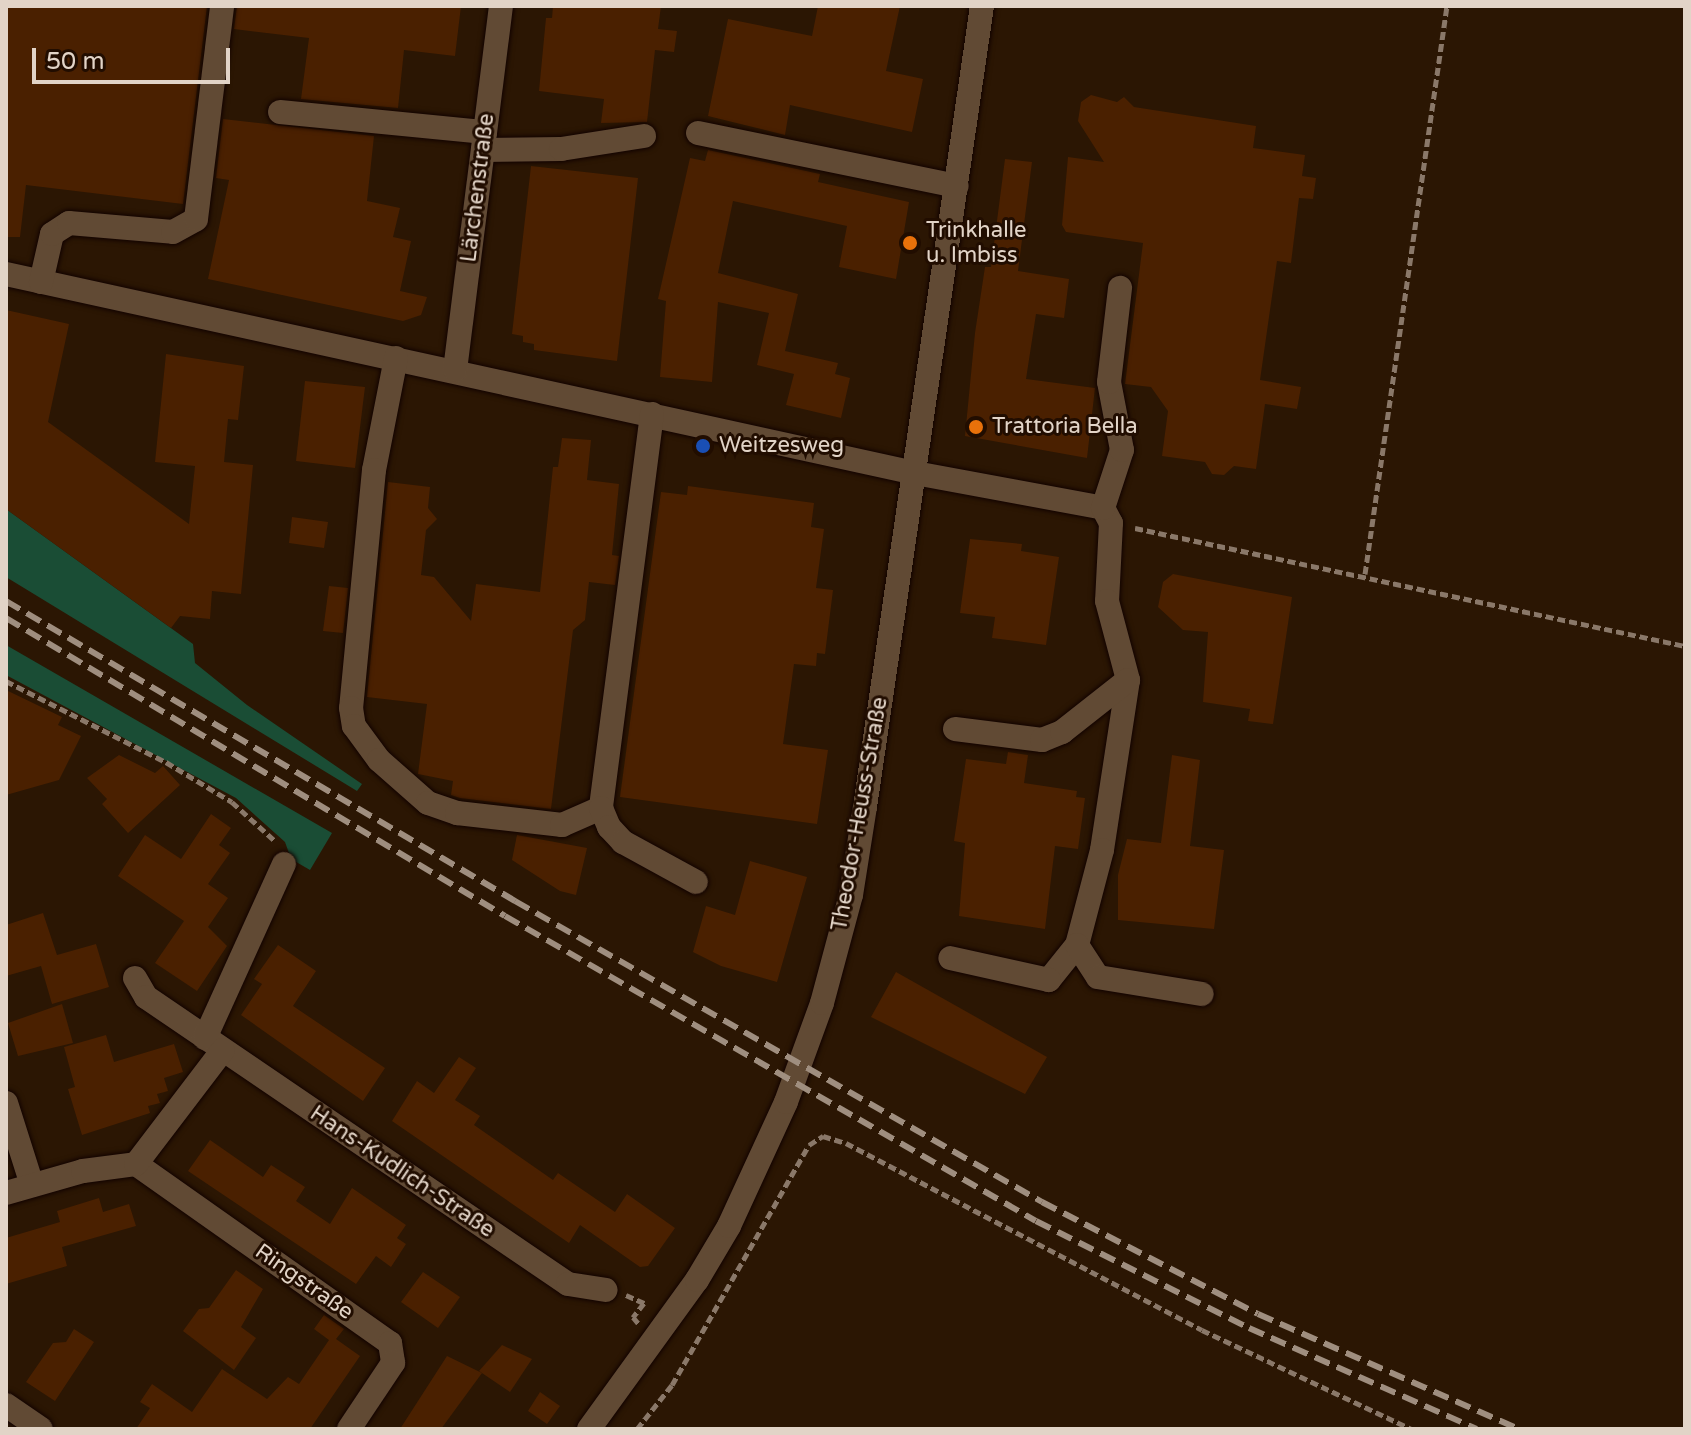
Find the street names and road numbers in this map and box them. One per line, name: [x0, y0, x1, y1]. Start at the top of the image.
street label: Lärchenstraße: [456, 112, 500, 264]
street label: Theodor-Heuss-Straße: [826, 695, 894, 933]
street label: Hans-Kudlich-Straße: [305, 1100, 499, 1244]
street label: Ringstraße: [250, 1239, 358, 1325]

